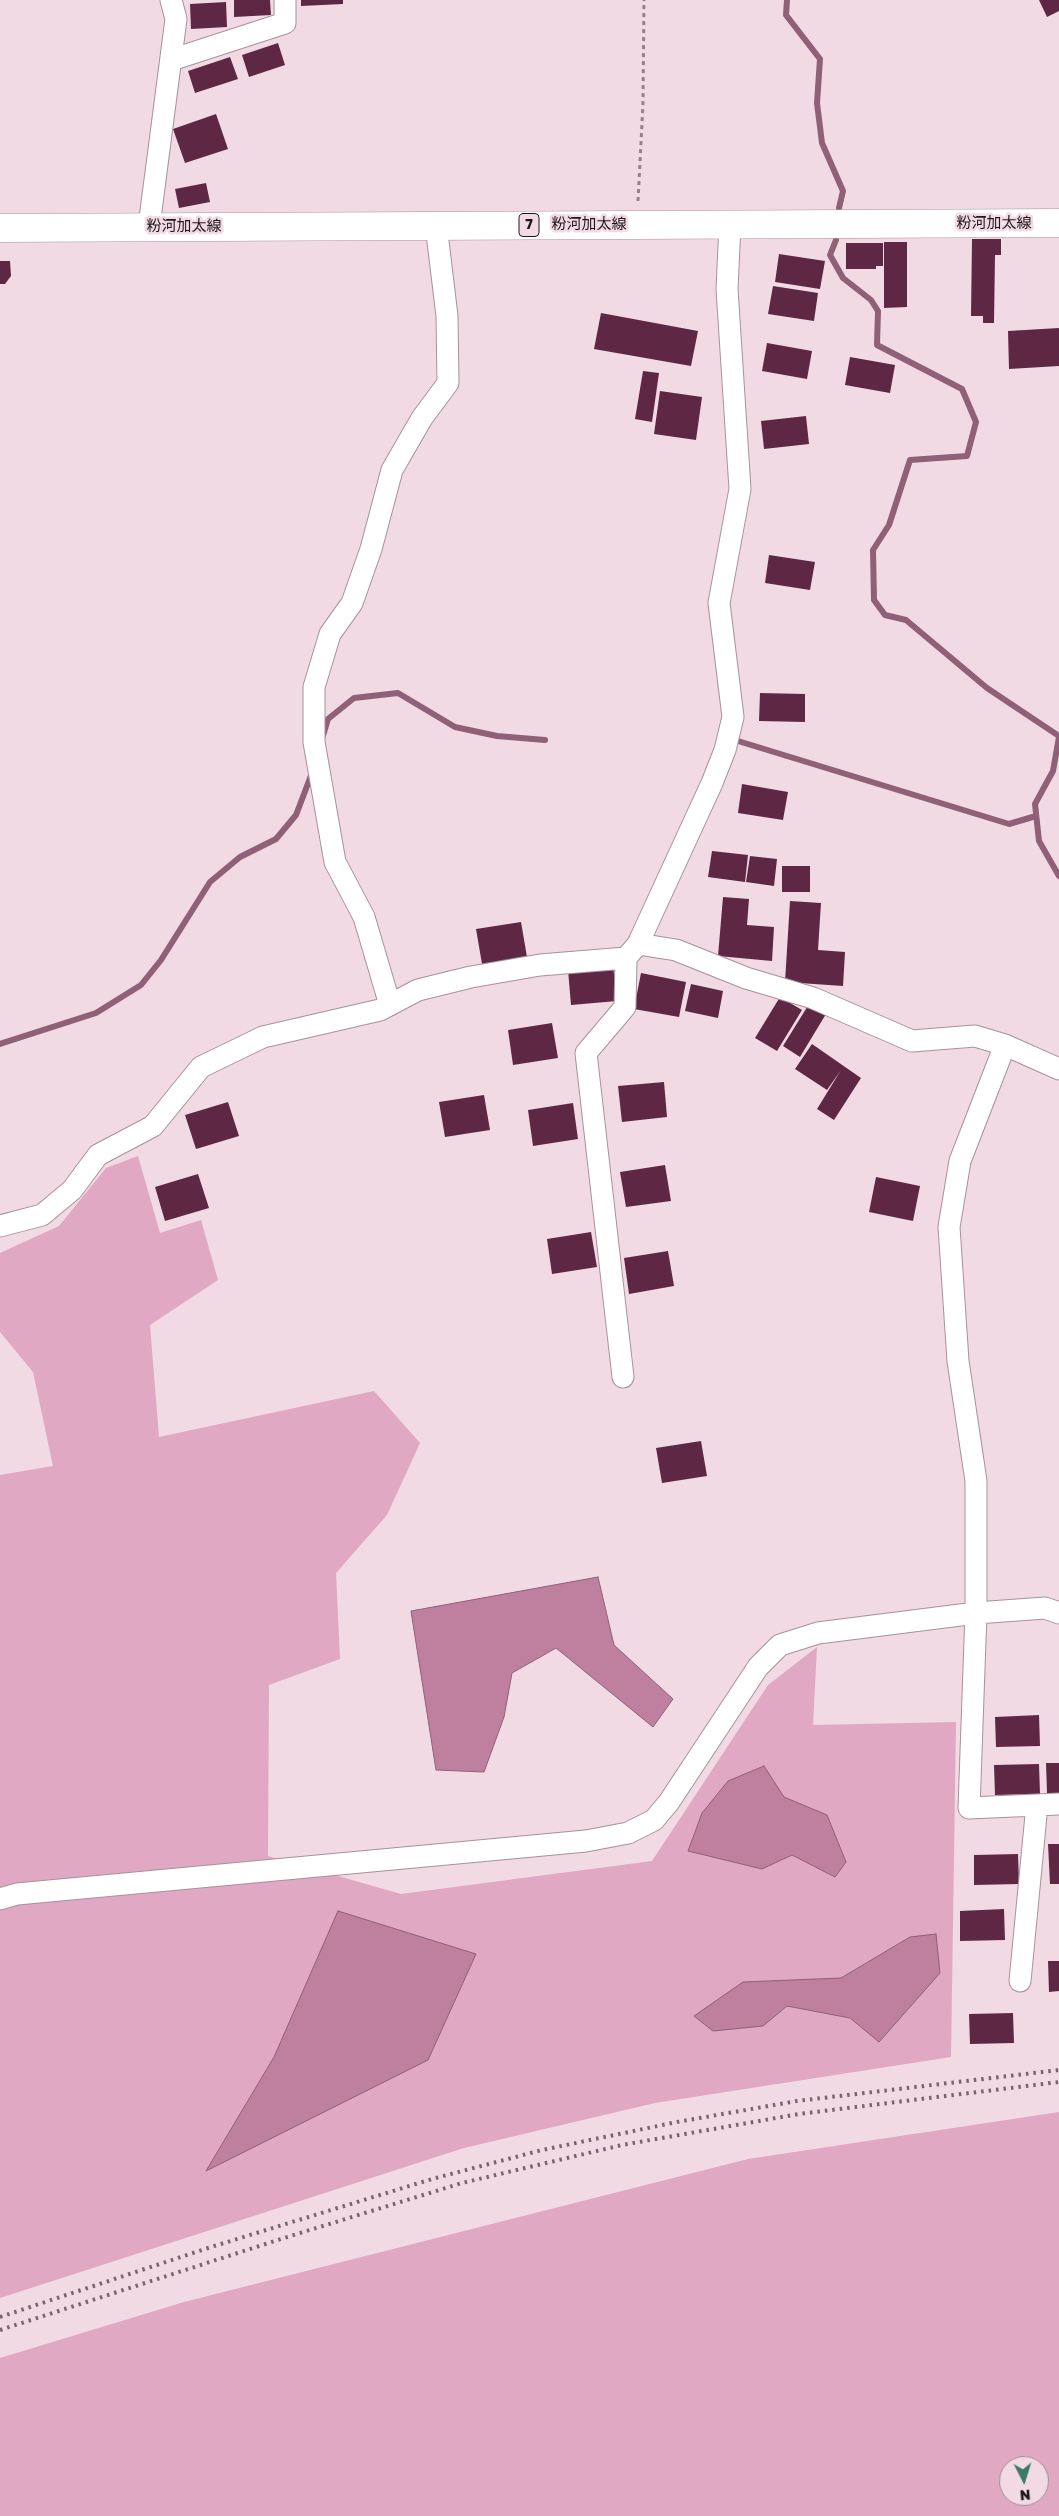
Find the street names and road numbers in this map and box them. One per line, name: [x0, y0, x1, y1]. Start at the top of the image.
road number: 7: [519, 214, 539, 236]
street label: 粉河加太線: [957, 214, 1031, 232]
street label: 粉河加太線: [552, 215, 626, 233]
street label: 粉河加太線: [147, 217, 221, 235]

